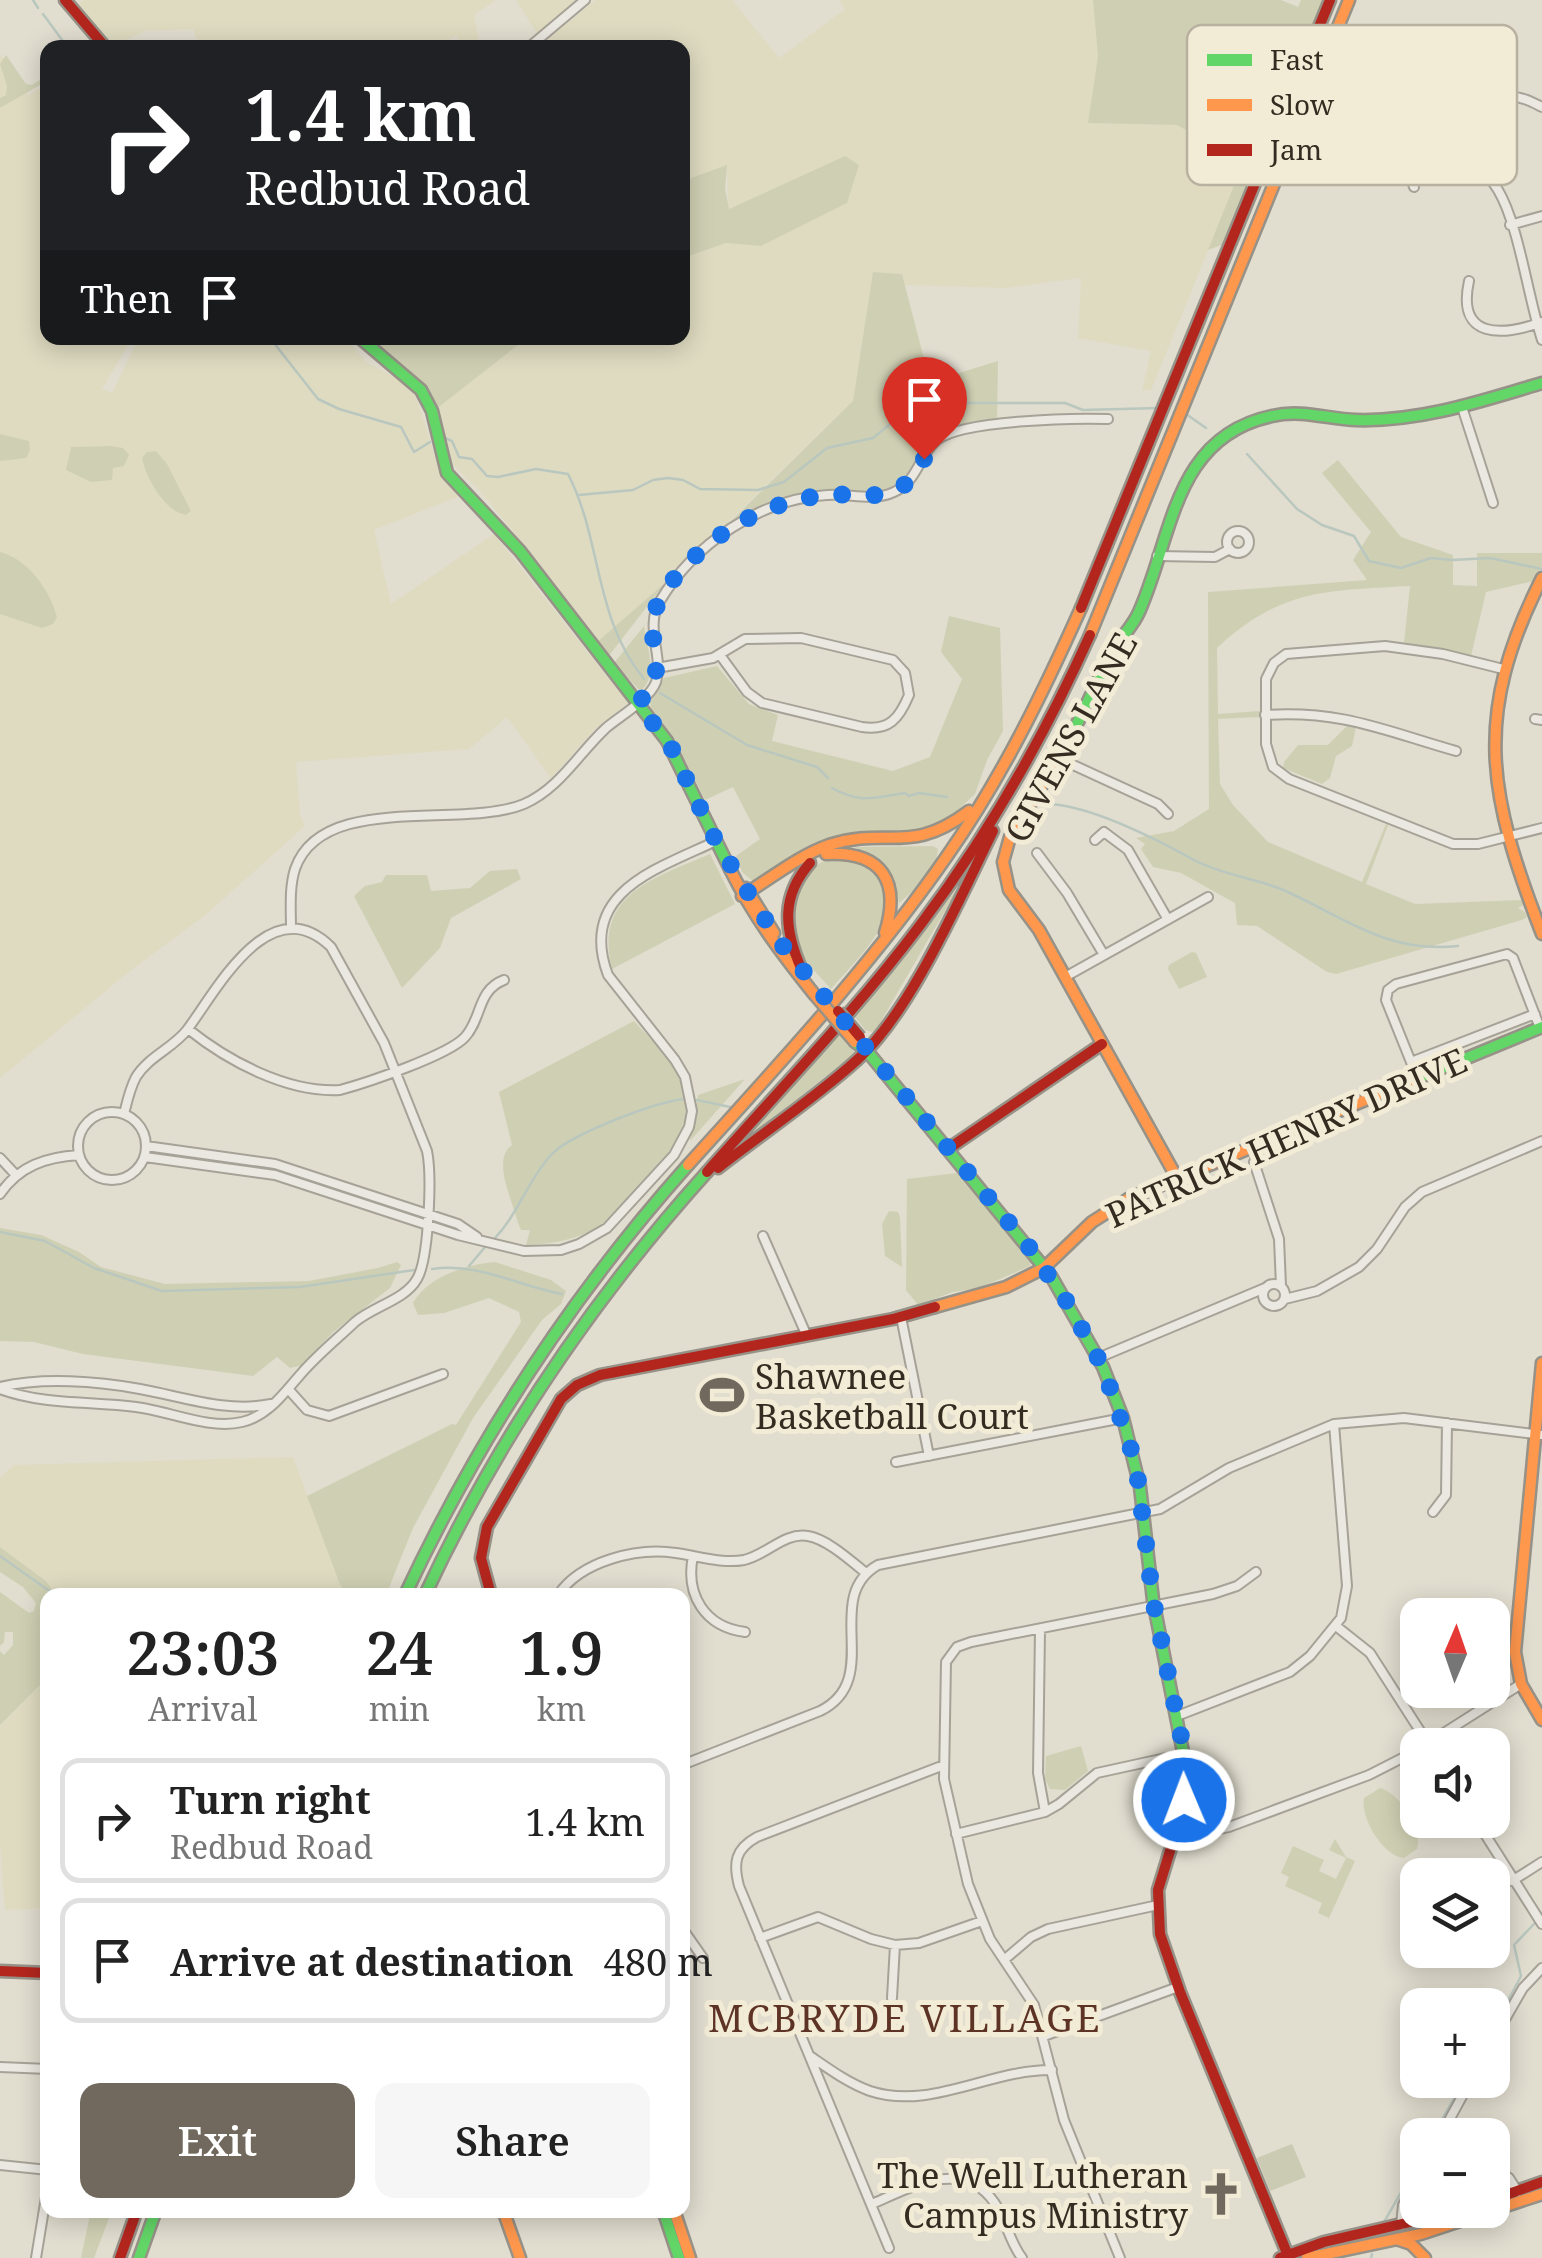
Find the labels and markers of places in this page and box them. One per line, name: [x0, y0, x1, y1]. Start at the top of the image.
pin: [882, 357, 967, 460]
place label: Shawnee Basketball Court: [755, 1352, 1029, 1439]
sports icon: Shawnee Basketball Court: [698, 1371, 746, 1419]
place label: The Well Lutheran Campus Ministry: [877, 2151, 1188, 2238]
church icon: The Well Lutheran Campus Ministry: [1197, 2170, 1245, 2218]

